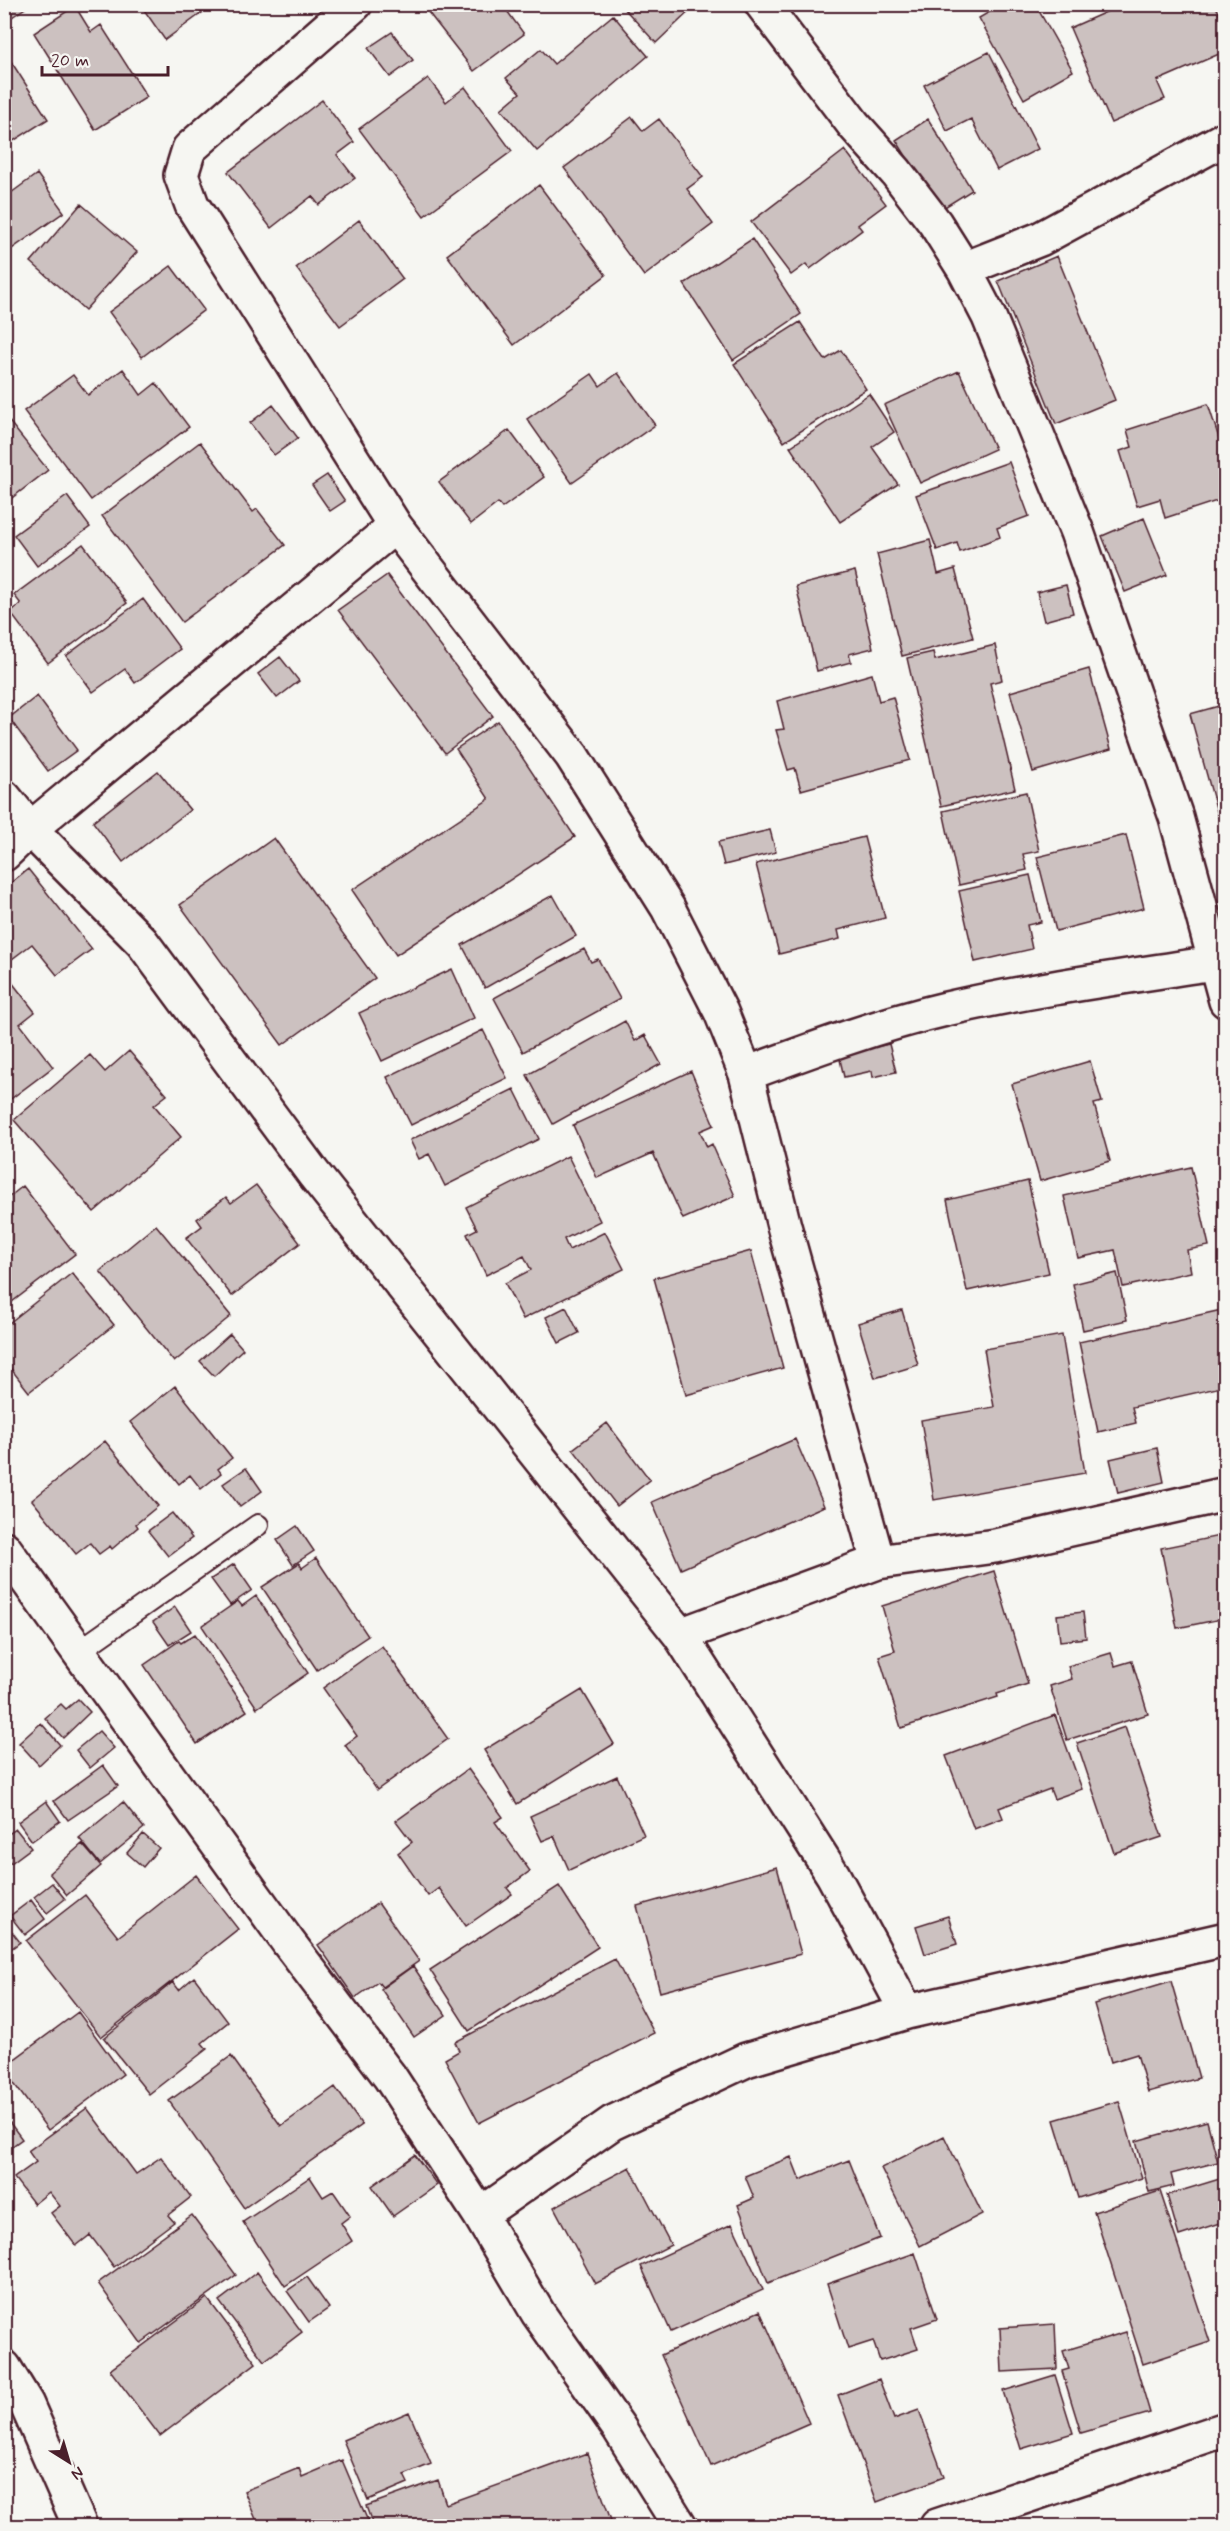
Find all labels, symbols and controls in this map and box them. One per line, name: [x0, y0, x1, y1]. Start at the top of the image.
scale bar: [42, 39, 168, 77]
text: 20 m: [51, 49, 89, 73]
north arrow: [39, 2432, 99, 2492]
text: N: [67, 2461, 88, 2484]

